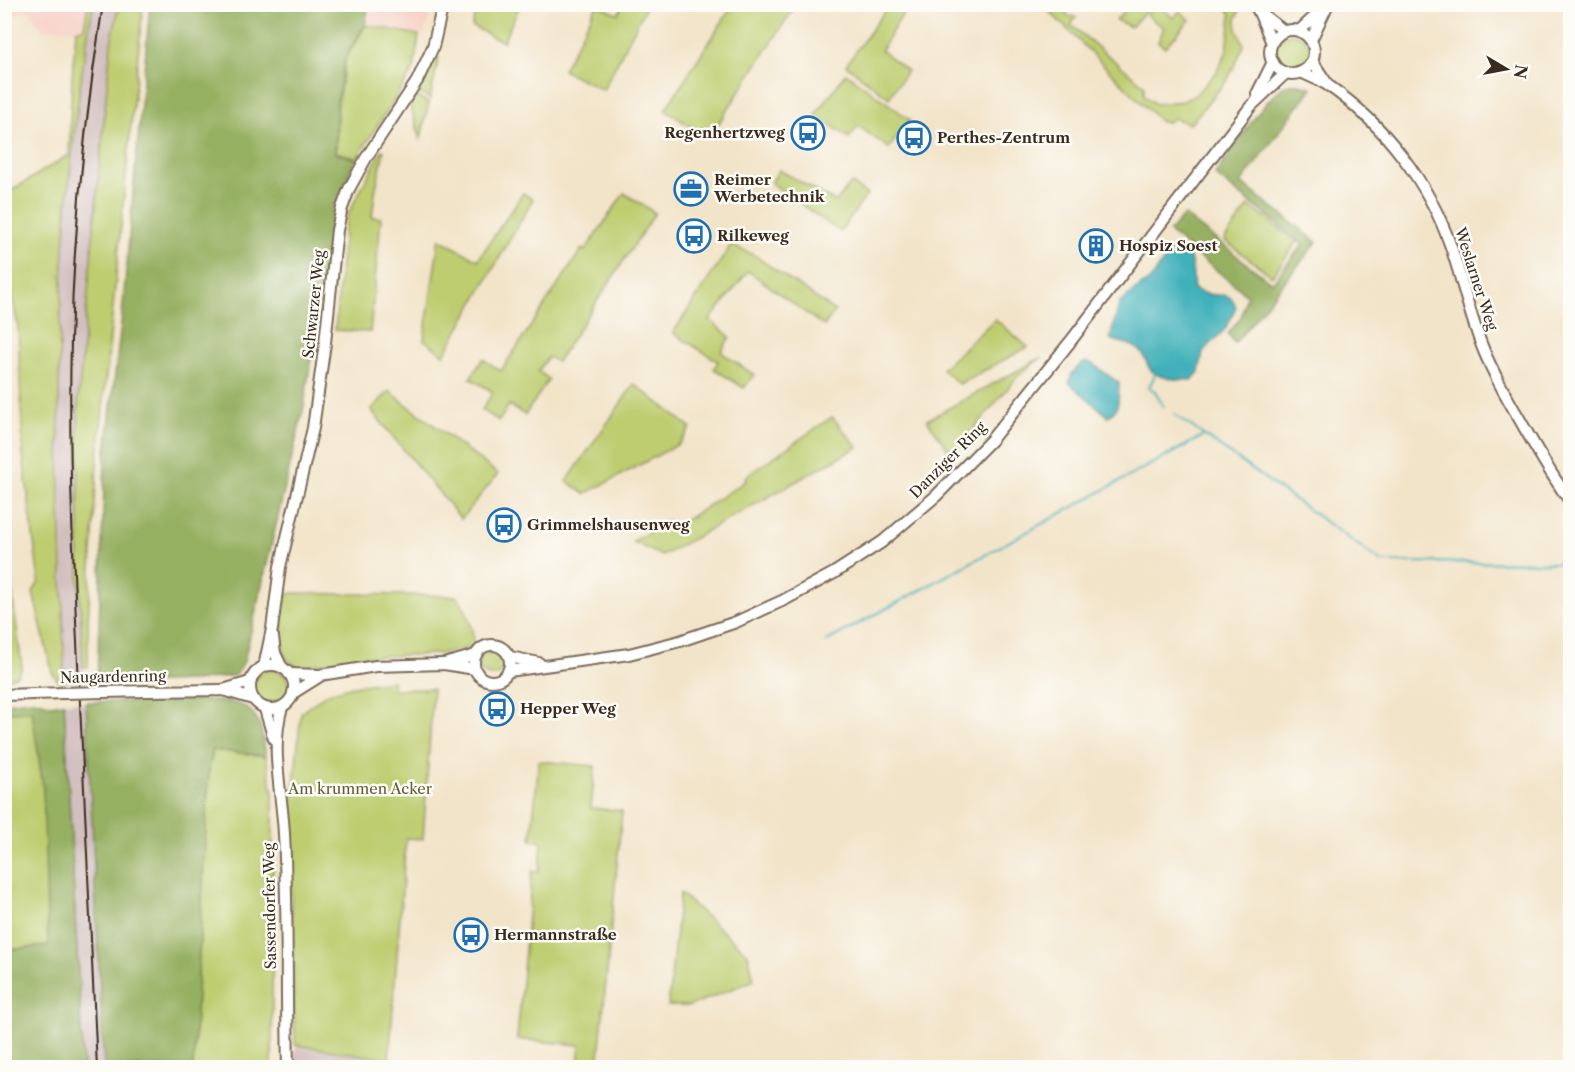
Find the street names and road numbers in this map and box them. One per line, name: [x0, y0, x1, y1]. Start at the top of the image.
street label: Weslarner Weg: [1451, 224, 1502, 333]
street label: Schwarzer Weg: [298, 249, 329, 359]
street label: Danziger Ring: [905, 417, 990, 502]
street label: Naugardenring: [60, 666, 166, 687]
street label: Sassendorfer Weg: [259, 842, 280, 970]

